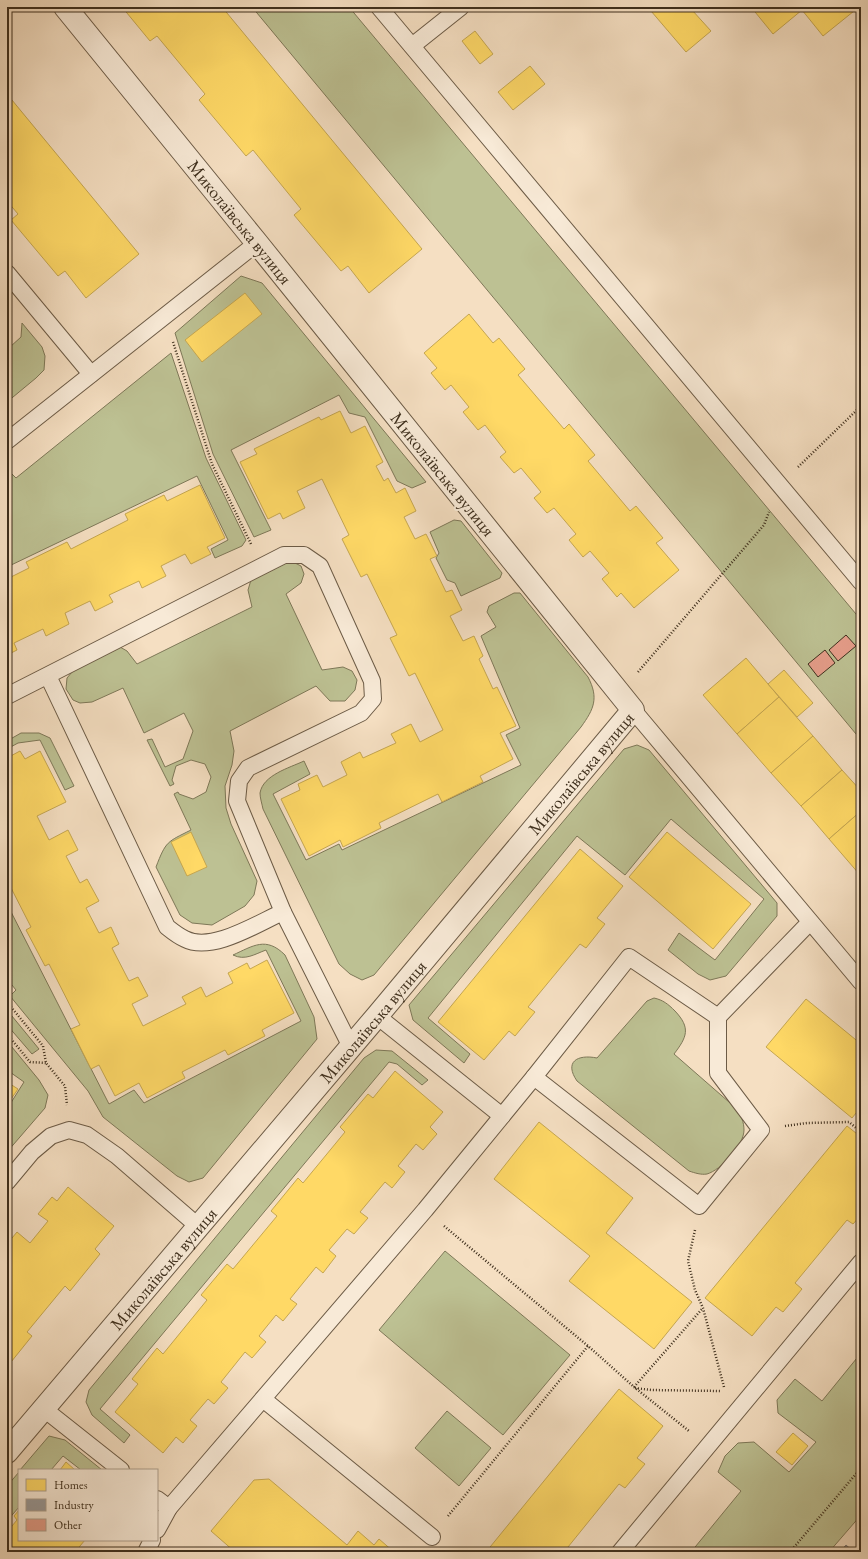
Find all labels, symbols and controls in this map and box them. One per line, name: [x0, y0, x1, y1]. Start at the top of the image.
street label: Миколаївська вулиця: [183, 155, 297, 289]
street label: Миколаївська вулиця: [386, 407, 500, 541]
street label: Миколаївська вулиця: [522, 706, 639, 839]
street label: Миколаївська вулиця: [314, 955, 431, 1087]
street label: Миколаївська вулиця: [104, 1202, 221, 1334]
legend: [18, 1469, 158, 1541]
text: Homes: [54, 1477, 88, 1493]
text: Industry: [54, 1497, 94, 1513]
text: Other: [54, 1517, 82, 1533]

